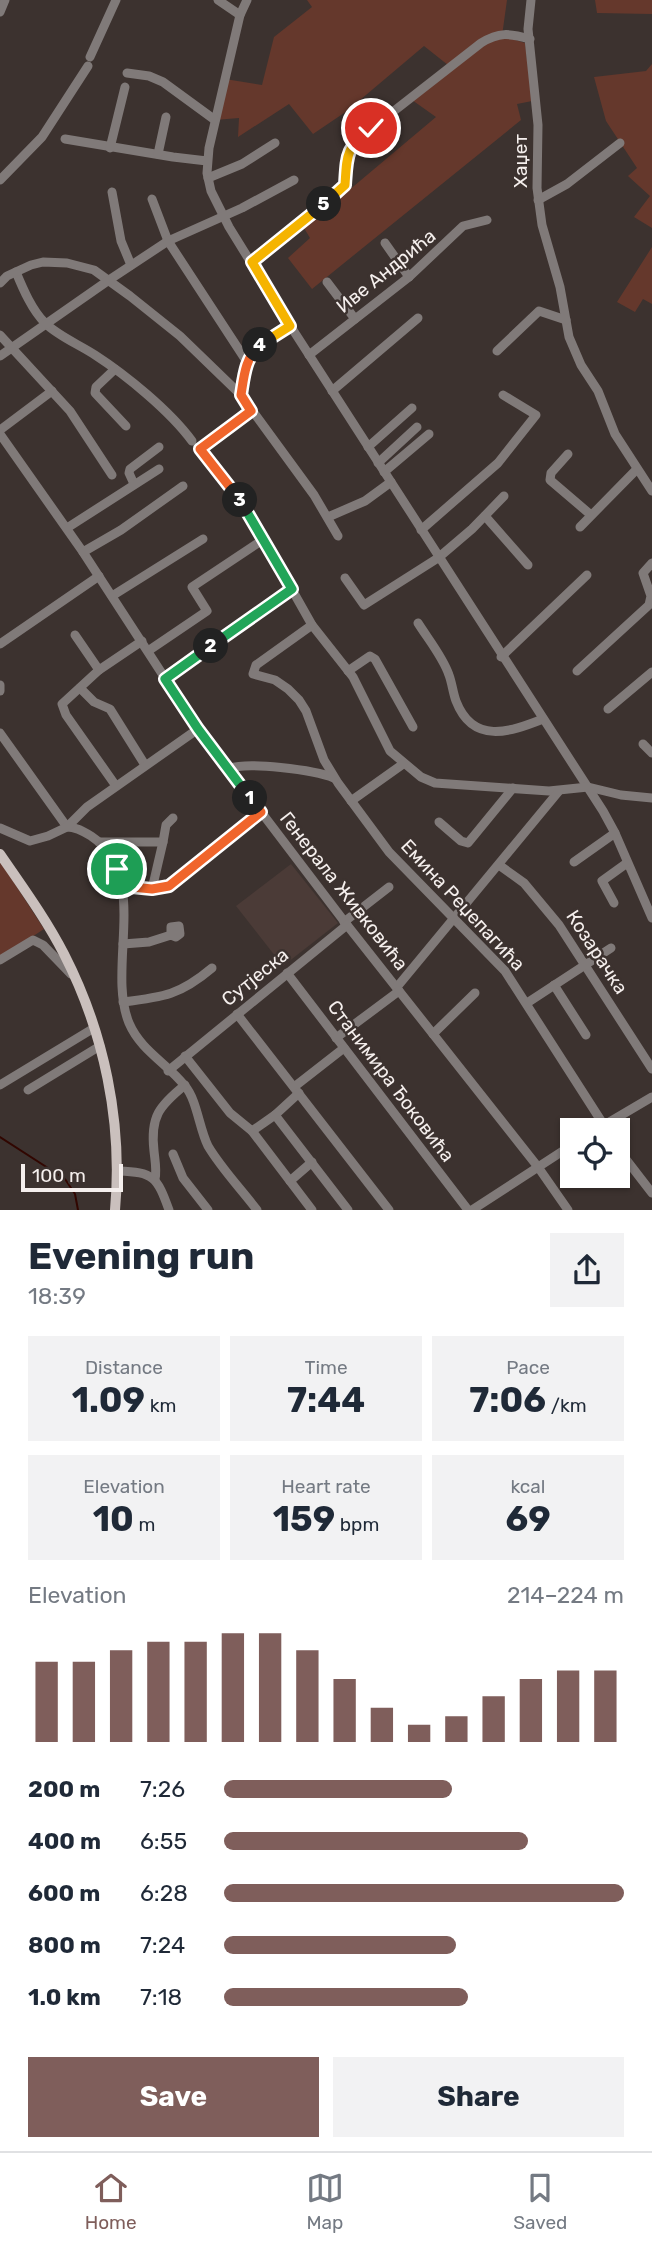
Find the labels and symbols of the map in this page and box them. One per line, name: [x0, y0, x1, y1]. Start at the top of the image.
pin: [341, 98, 401, 158]
street label: Хаџет: [509, 134, 532, 188]
pin: 5: [306, 186, 342, 222]
street label: Иве Андрића: [332, 224, 440, 318]
pin: 4: [243, 328, 278, 362]
pin: 3: [222, 482, 258, 518]
pin: 2: [194, 628, 228, 664]
pin: 1: [232, 780, 268, 816]
street label: Генерала Живковића: [275, 807, 413, 975]
street label: Емина Реџепагића: [396, 835, 530, 975]
pin: [87, 839, 147, 899]
street label: Козарачка: [561, 906, 633, 998]
street label: Сутјеска: [217, 943, 293, 1011]
street label: Станимира Ђоковића: [323, 996, 459, 1166]
scale bar: [21, 1160, 122, 1192]

